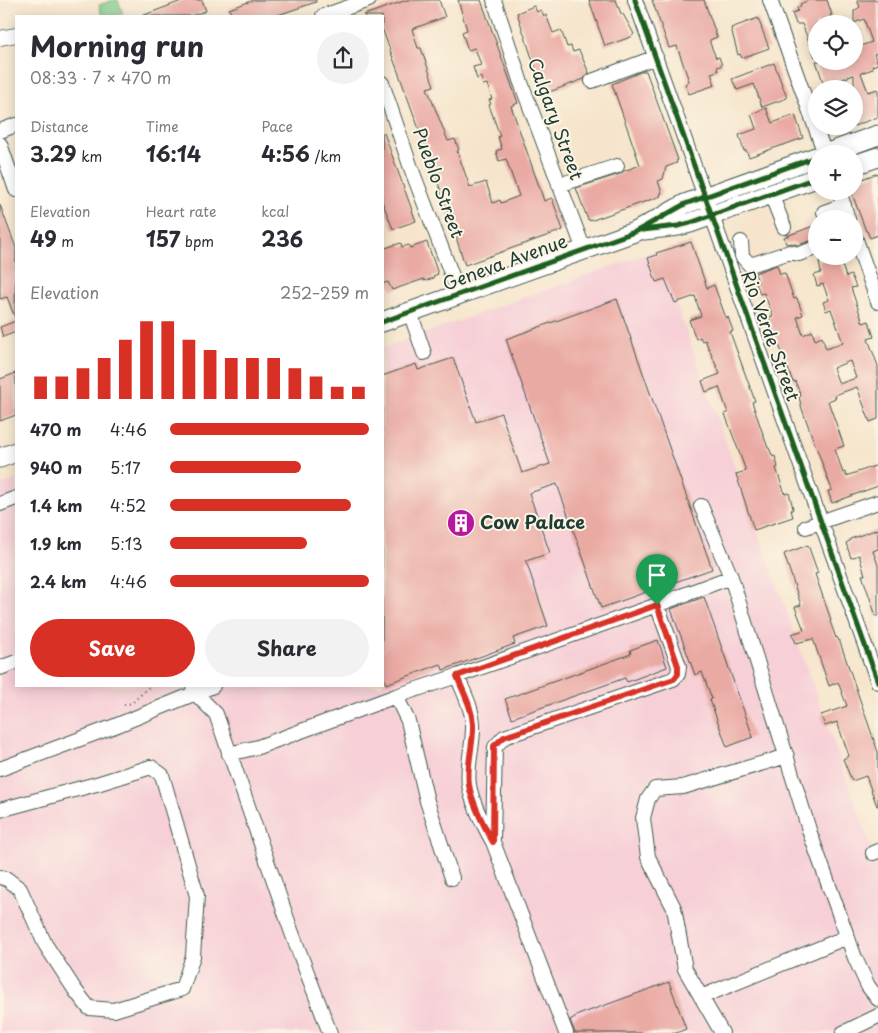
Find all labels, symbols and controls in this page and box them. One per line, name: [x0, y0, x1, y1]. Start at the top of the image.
map controls: [808, 15, 863, 265]
button: locate: [808, 15, 863, 70]
text: Morning run: [30, 24, 204, 67]
button: share: [317, 32, 369, 84]
street label: Calgary Street: [522, 53, 591, 184]
text: 08:33 · 7 × 470 m: [30, 65, 171, 89]
button: layers: [808, 80, 863, 135]
text: Distance: [30, 116, 89, 137]
text: Time: [146, 116, 179, 137]
text: Pace: [261, 116, 293, 137]
street label: Pueblo Street: [407, 123, 472, 241]
text: 3.29: [30, 137, 77, 169]
text: 16:14: [146, 137, 201, 169]
text: 4:56: [261, 137, 310, 169]
button: +: [808, 145, 863, 200]
text: km: [77, 146, 102, 167]
text: /km: [310, 146, 341, 167]
text: Elevation: [30, 201, 90, 222]
text: Heart rate: [146, 201, 216, 222]
text: kcal: [261, 201, 289, 222]
button: −: [808, 210, 863, 265]
text: 49: [30, 222, 57, 254]
text: 157: [146, 222, 181, 254]
text: 236: [261, 222, 303, 254]
street label: Geneva Avenue: [438, 226, 571, 297]
text: m: [57, 231, 74, 252]
text: bpm: [181, 231, 214, 252]
street label: Rio Verde Street: [735, 266, 808, 405]
text: Elevation: [30, 280, 99, 304]
text: 252–259 m: [280, 280, 369, 304]
text: 470 m: [30, 417, 81, 441]
text: 4:46: [110, 417, 147, 441]
text: 940 m: [30, 455, 82, 479]
text: 5:17: [110, 455, 141, 479]
text: 1.4 km: [30, 493, 82, 517]
text: 4:52: [110, 493, 146, 517]
building icon: Cow Palace: [446, 508, 476, 538]
place label: Cow Palace: [480, 508, 585, 535]
text: 1.9 km: [30, 531, 82, 555]
text: 5:13: [110, 531, 143, 555]
pin: [636, 554, 678, 605]
icon: arrive: [643, 561, 671, 589]
text: 2.4 km: [30, 569, 86, 593]
text: 4:46: [110, 569, 147, 593]
button: Save: [30, 619, 195, 677]
button: Share: [205, 619, 369, 677]

